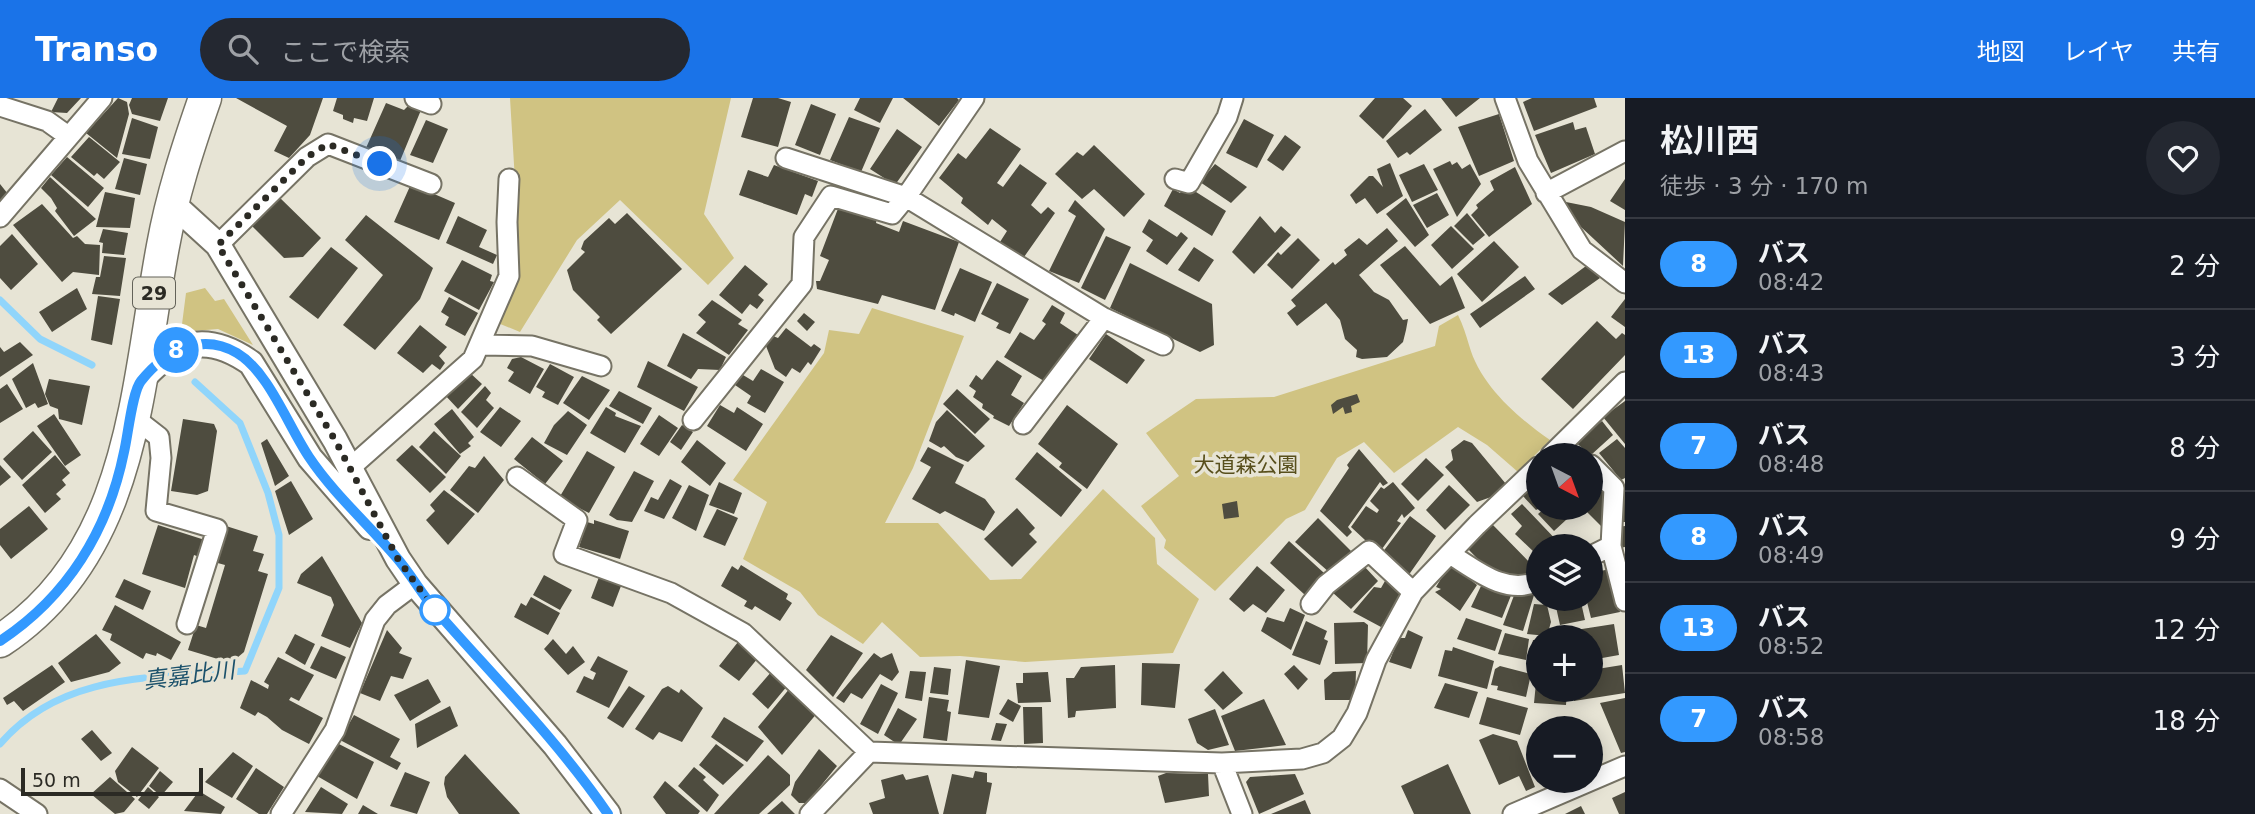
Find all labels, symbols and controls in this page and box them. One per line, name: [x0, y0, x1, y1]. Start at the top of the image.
search box: [200, 18, 690, 81]
text: Transo: [35, 30, 158, 69]
icon: search: [224, 30, 262, 68]
text: ここで検索: [280, 37, 410, 67]
text: 地図: [1977, 38, 2025, 66]
text: レイヤ: [2063, 38, 2134, 66]
text: 共有: [2172, 38, 2220, 66]
text: 松川西: [1660, 121, 1759, 160]
button: heart: [2146, 121, 2220, 195]
your location: [362, 146, 397, 181]
text: 徒歩 · 3 分 · 170 m: [1660, 173, 1868, 199]
text: バス: [1758, 238, 1810, 268]
text: 8: [1690, 250, 1707, 278]
text: 2 分: [2169, 251, 2220, 281]
text: 08:42: [1758, 269, 1824, 295]
road number: 29: [133, 278, 175, 308]
line badge: 8: [153, 327, 199, 373]
text: バス: [1758, 329, 1810, 359]
text: 8: [168, 336, 184, 364]
text: 13: [1682, 341, 1715, 369]
text: 3 分: [2169, 342, 2220, 372]
text: 08:43: [1758, 360, 1824, 386]
text: バス: [1758, 420, 1810, 450]
text: 7: [1690, 432, 1707, 460]
text: 8 分: [2169, 433, 2220, 463]
north arrow: [1526, 443, 1603, 520]
map controls: [1526, 443, 1603, 793]
text: 08:48: [1758, 451, 1824, 477]
park label: 大道森公園: [1194, 453, 1299, 477]
text: バス: [1758, 511, 1810, 541]
text: 8: [1690, 523, 1707, 551]
text: 9 分: [2169, 524, 2220, 554]
button: layers: [1526, 534, 1603, 611]
text: 08:49: [1758, 542, 1824, 568]
unlabelled marker: [420, 595, 450, 625]
text: バス: [1758, 602, 1810, 632]
text: 13: [1682, 614, 1715, 642]
text: 12 分: [2153, 615, 2220, 645]
button: +: [1526, 625, 1603, 702]
text: 08:52: [1758, 633, 1824, 659]
water label: 真嘉比川: [142, 656, 239, 694]
text: バス: [1758, 693, 1810, 723]
text: 7: [1690, 705, 1707, 733]
text: 18 分: [2153, 706, 2220, 736]
button: −: [1526, 716, 1603, 793]
text: 08:58: [1758, 724, 1824, 750]
scale bar: [21, 765, 203, 797]
text: 50 m: [32, 769, 81, 791]

